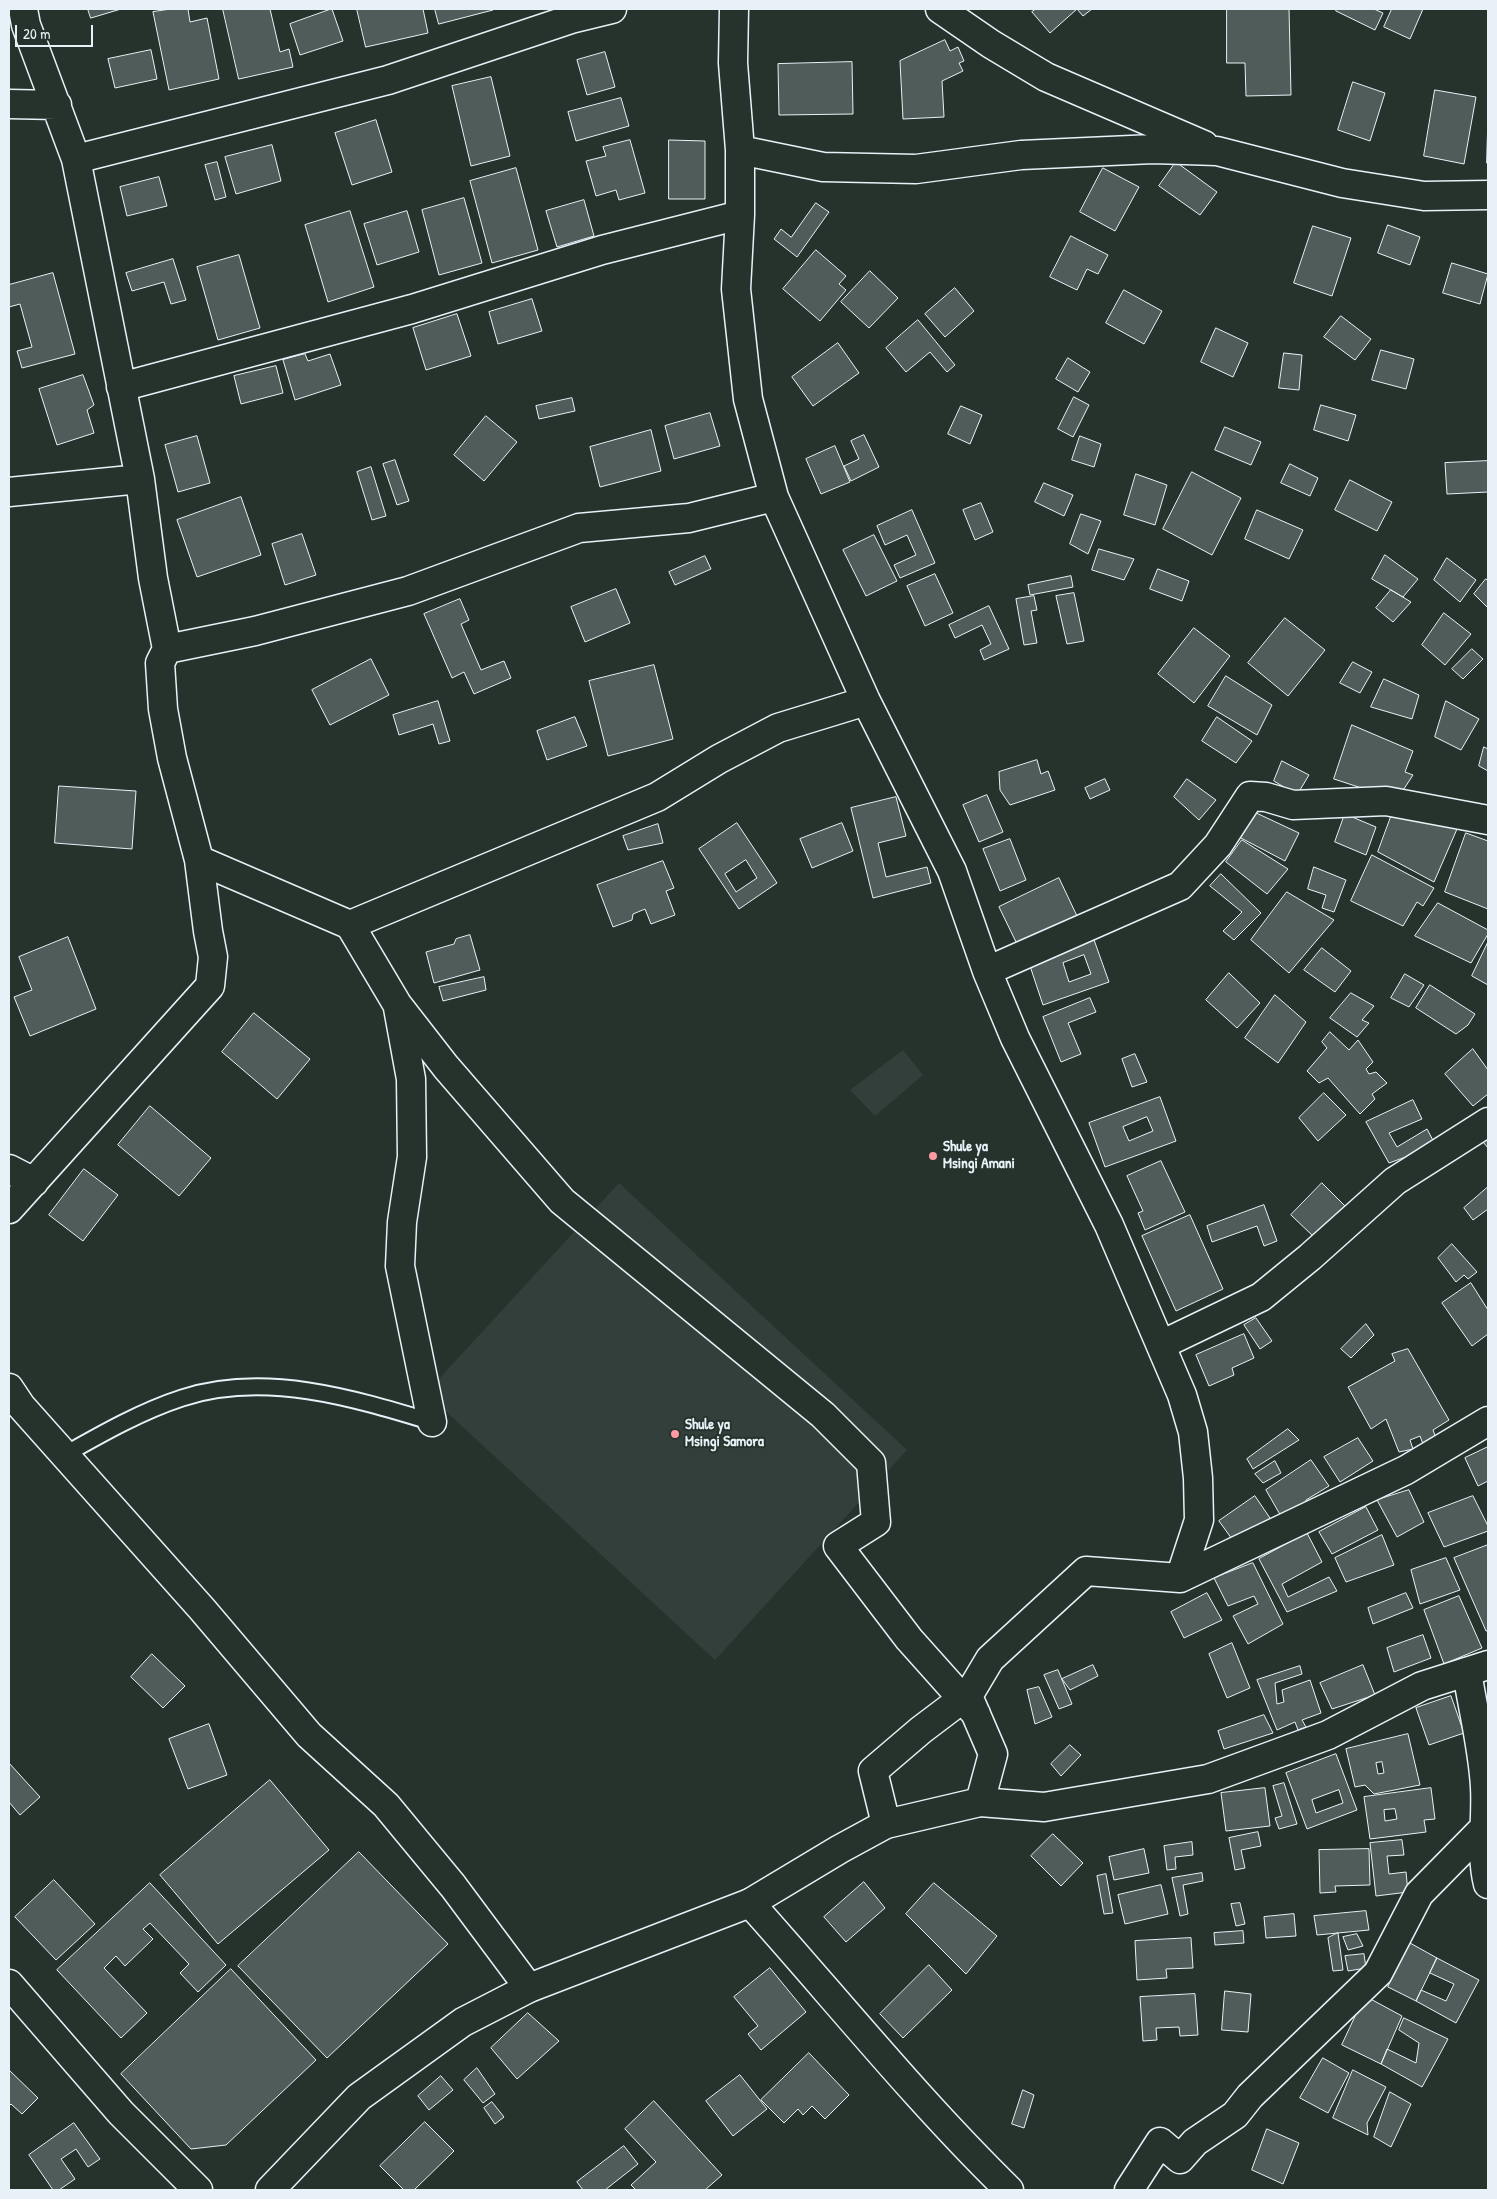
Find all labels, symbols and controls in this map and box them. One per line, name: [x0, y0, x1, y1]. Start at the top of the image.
scale bar: [18, 15, 95, 47]
text: 20 m: [23, 23, 50, 44]
place label: Shule ya Msingi Amani: [943, 1138, 1015, 1173]
marker: Shule ya Msingi Amani: [927, 1150, 939, 1162]
place label: Shule ya Msingi Samora: [685, 1416, 764, 1451]
marker: Shule ya Msingi Samora: [669, 1428, 681, 1440]

